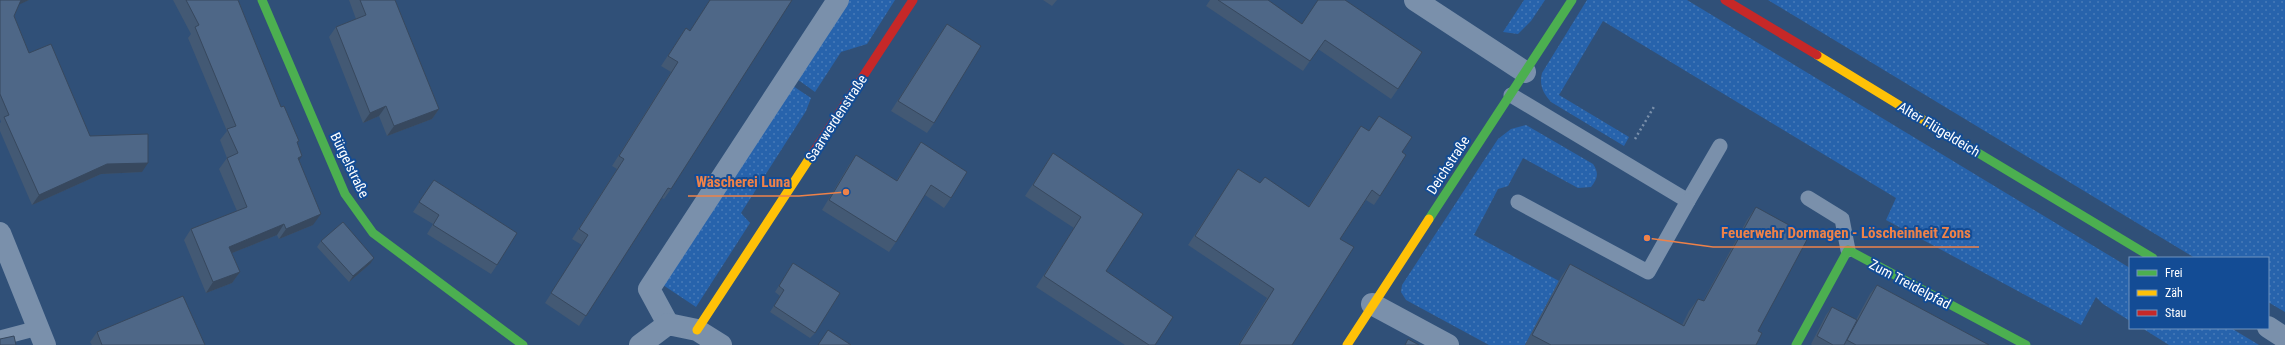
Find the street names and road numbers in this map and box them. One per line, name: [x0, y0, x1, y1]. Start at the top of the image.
street label: Saarwerdenstraße: [802, 71, 870, 164]
street label: Alter Flügeldeich: [1895, 98, 1983, 160]
street label: Bürgelstraße: [327, 130, 373, 200]
street label: Deichstraße: [1423, 133, 1473, 197]
street label: Zum Treidelpfad: [1867, 256, 1953, 312]

